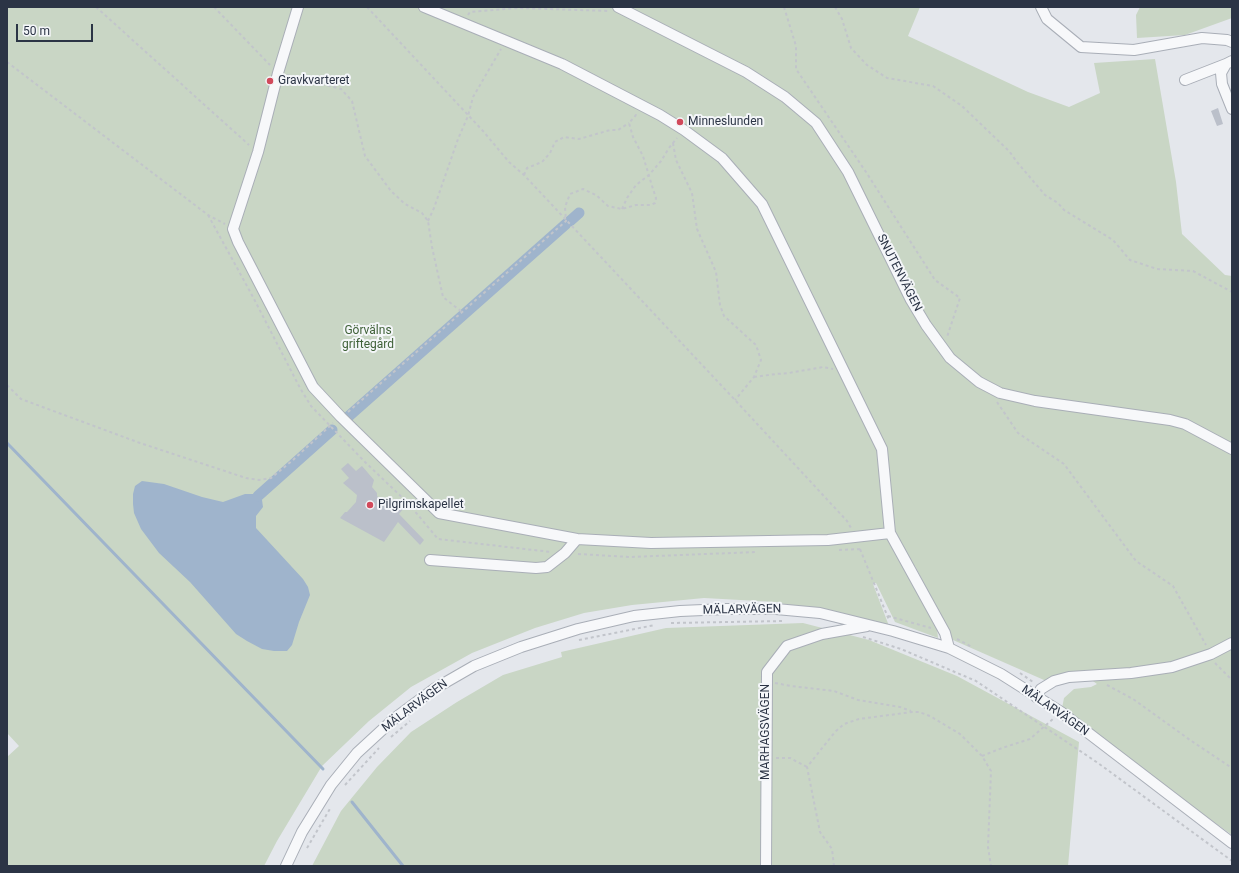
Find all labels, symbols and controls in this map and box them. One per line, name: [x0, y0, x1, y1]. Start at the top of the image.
scale bar: [18, 16, 95, 42]
text: 50 m: [23, 24, 50, 38]
place label: Gravkvarteret: [278, 74, 349, 88]
marker: Gravkvarteret: [265, 76, 275, 86]
place label: Minneslunden: [688, 115, 763, 129]
marker: Minneslunden: [675, 117, 685, 127]
street label: SNUTENVÄGEN: [873, 232, 925, 314]
park label: Görvälns griftegård: [342, 324, 394, 352]
place label: Pilgrimskapellet: [378, 498, 464, 512]
marker: Pilgrimskapellet: [365, 500, 375, 510]
street label: MÄLARVÄGEN: [703, 602, 781, 618]
street label: MÄLARVÄGEN: [379, 677, 451, 735]
street label: MÄLARVÄGEN: [1019, 683, 1091, 739]
street label: MARHAGSVÄGEN: [759, 684, 773, 780]

